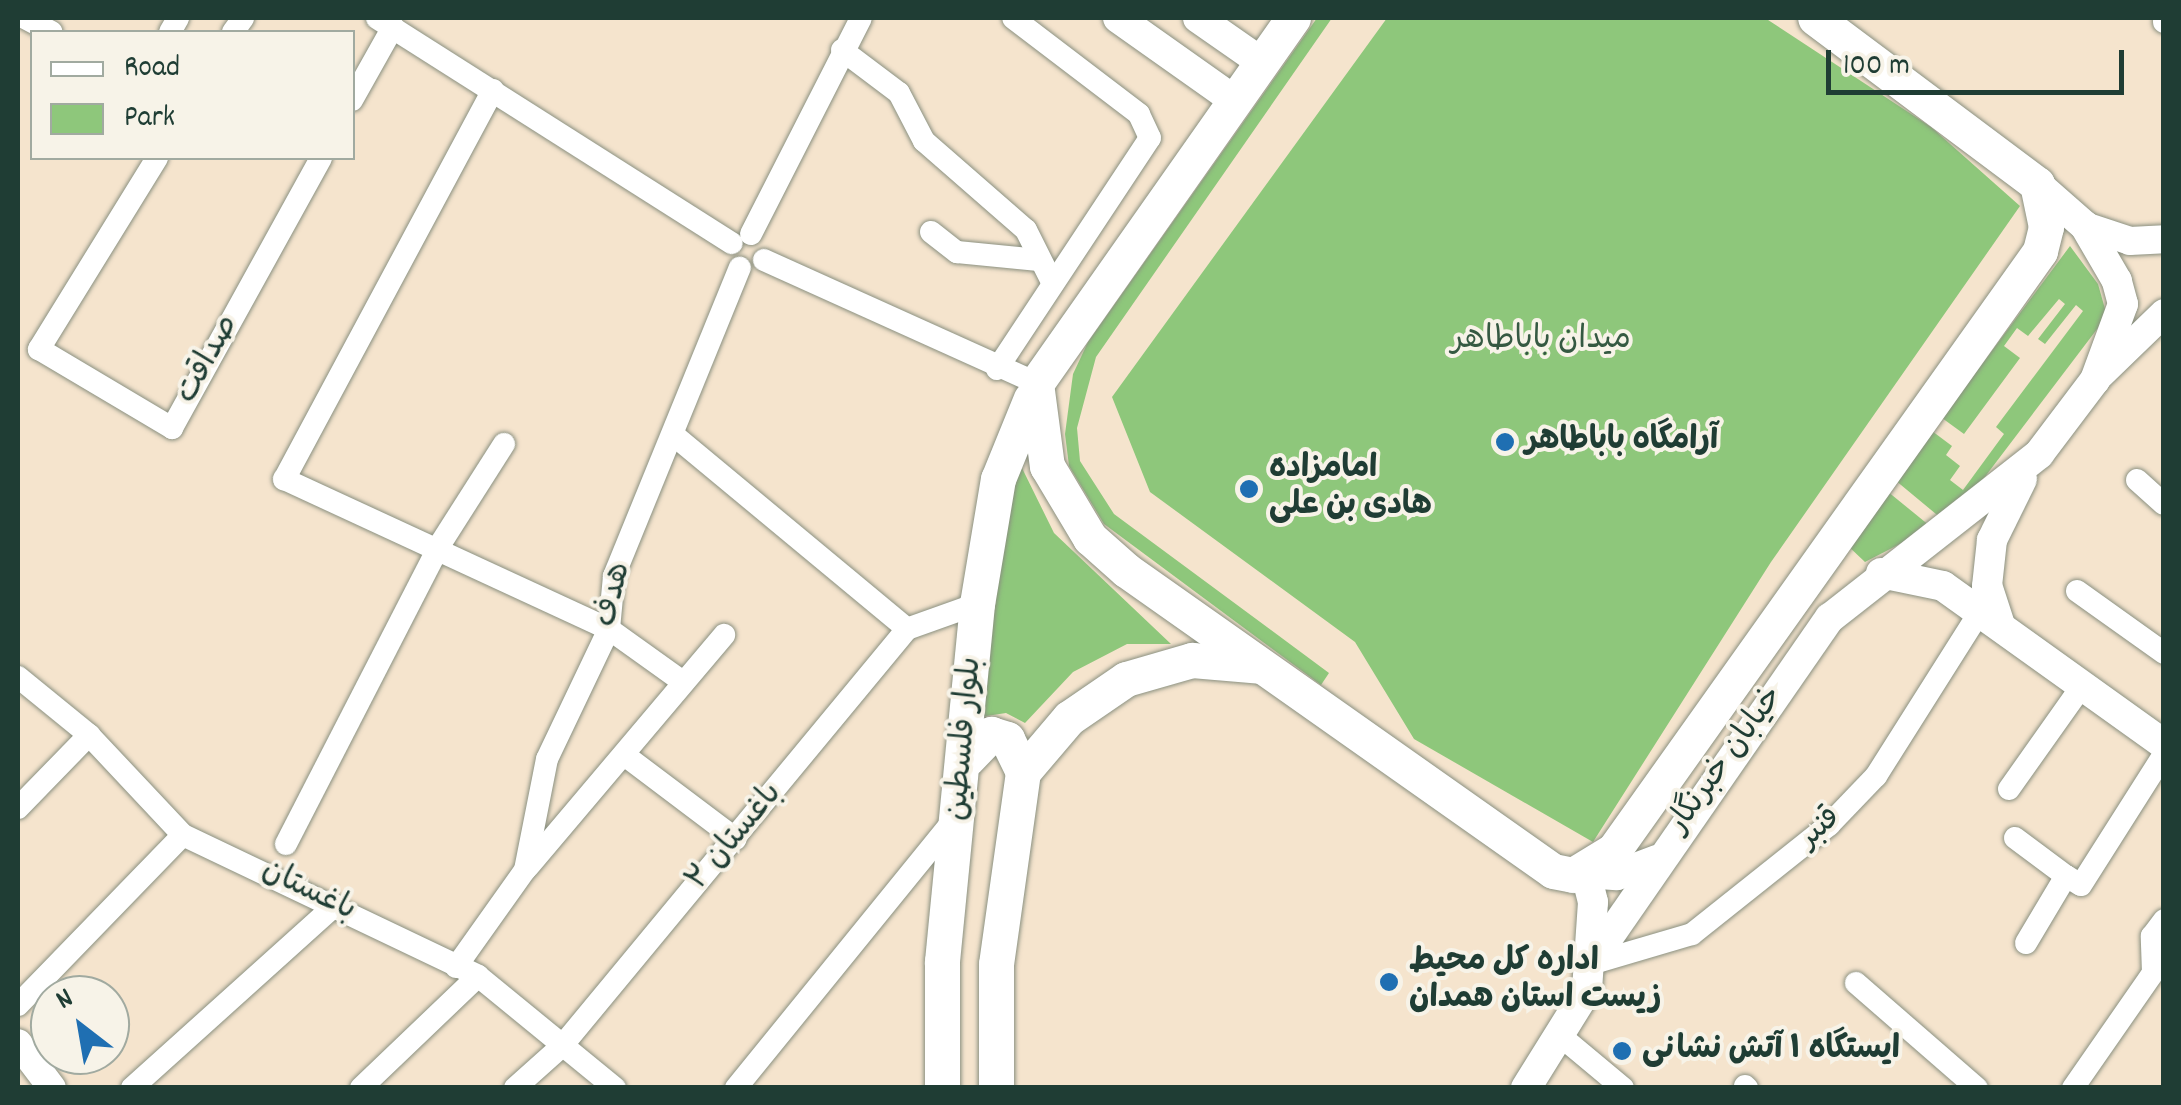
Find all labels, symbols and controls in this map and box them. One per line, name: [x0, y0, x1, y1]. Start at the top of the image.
legend: [30, 30, 355, 160]
scale bar: [1831, 30, 2128, 92]
text: 100 m: [1843, 46, 1910, 89]
text: Road: [124, 48, 180, 91]
text: Park: [124, 98, 175, 141]
street label: صداقت: [169, 309, 249, 411]
park label: میدان باباطاهر: [1451, 322, 1631, 360]
place label: آرامگاه باباطاهر: [1525, 423, 1718, 461]
marker: آرامگاه باباطاهر: [1494, 431, 1516, 453]
place label: امامزاده هادی بن علی: [1269, 452, 1432, 527]
marker: امامزاده هادی بن علی: [1238, 478, 1260, 500]
street label: هدف: [589, 559, 641, 631]
street label: بلوار فلسطین: [940, 656, 992, 822]
street label: خیابان خبرنگار: [1661, 680, 1793, 842]
street label: باغستان ۲: [680, 776, 792, 900]
street label: قنبر: [1792, 800, 1850, 858]
street label: باغستان: [255, 853, 361, 931]
place label: اداره کل محیط زیست استان همدان: [1409, 945, 1661, 1020]
marker: اداره کل محیط زیست استان همدان: [1378, 971, 1400, 993]
north arrow: [30, 975, 130, 1075]
text: N: [49, 980, 82, 1022]
place label: ایستگاه ۱ آتش نشانی: [1642, 1032, 1900, 1070]
marker: ایستگاه ۱ آتش نشانی: [1611, 1040, 1633, 1062]

